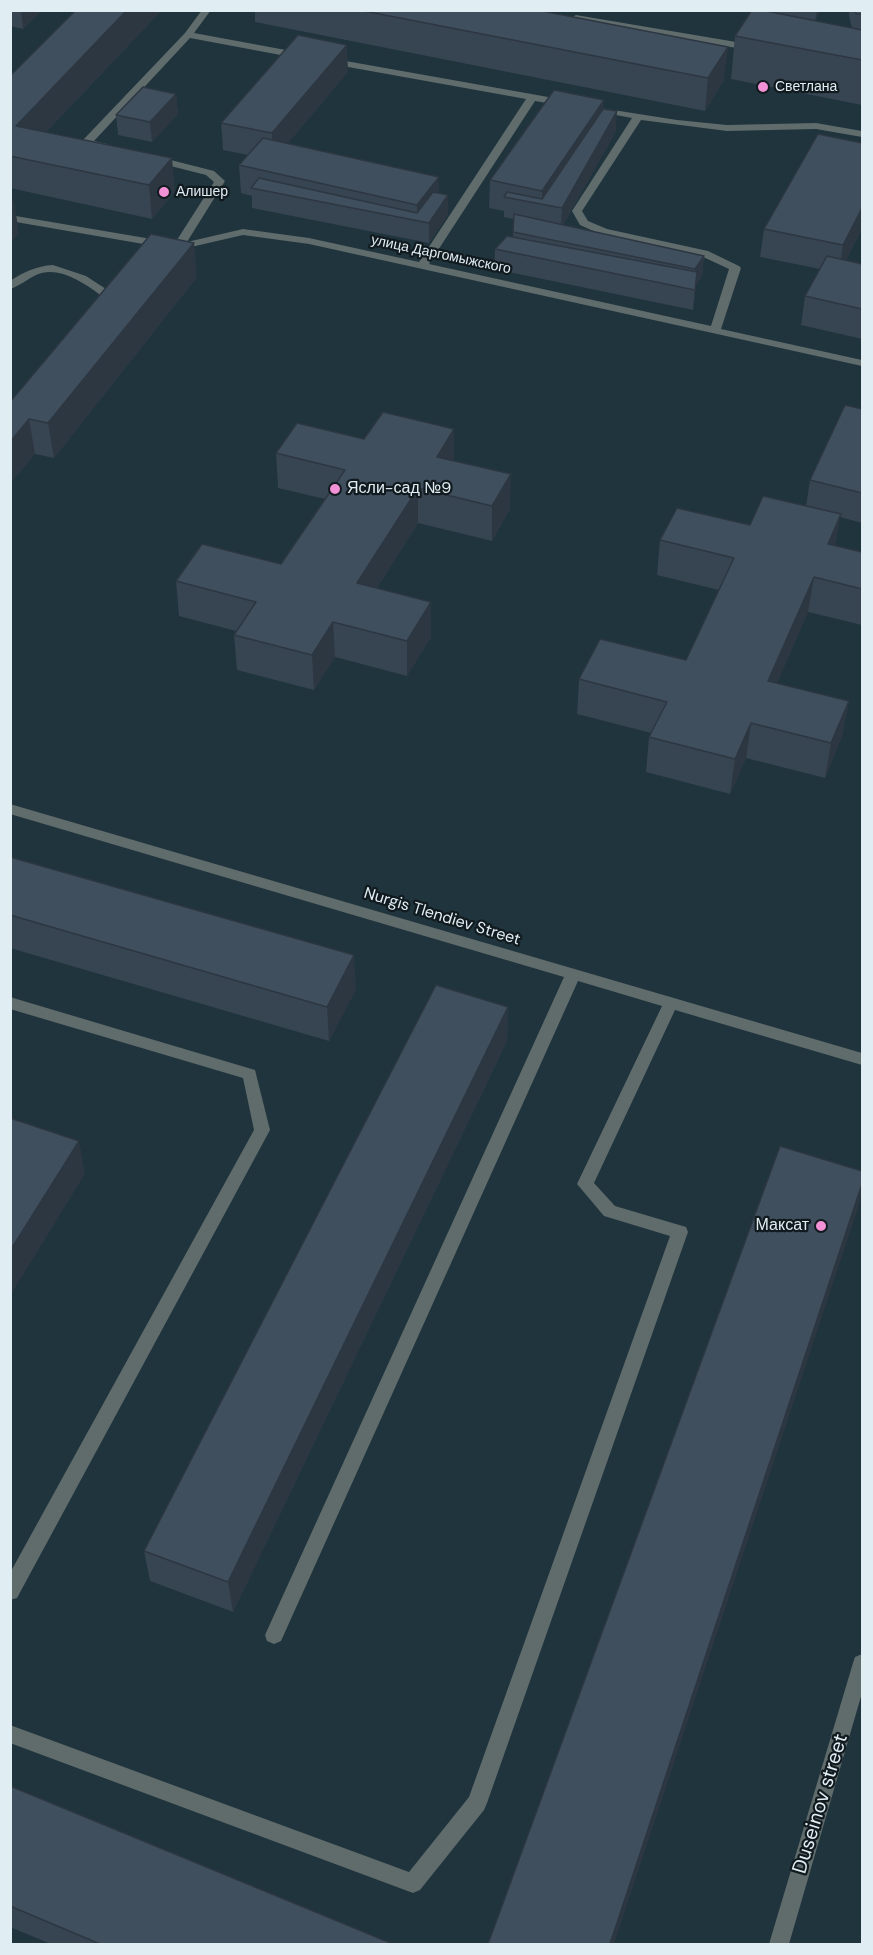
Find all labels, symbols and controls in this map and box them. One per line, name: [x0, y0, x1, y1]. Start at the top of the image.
place label: Светлана: [775, 79, 837, 95]
marker: Светлана: [756, 80, 770, 94]
place label: Алишер: [176, 184, 228, 200]
marker: Алишер: [157, 185, 171, 199]
street label: улица Даргомыжского: [370, 232, 512, 278]
place label: Ясли-сад №9: [347, 479, 451, 499]
marker: Ясли-сад №9: [328, 482, 342, 496]
street label: Nurgis Tlendiev Street: [361, 884, 523, 950]
place label: Максат: [756, 1216, 809, 1236]
marker: Максат: [814, 1219, 828, 1233]
street label: Duseinov street: [788, 1731, 854, 1877]

